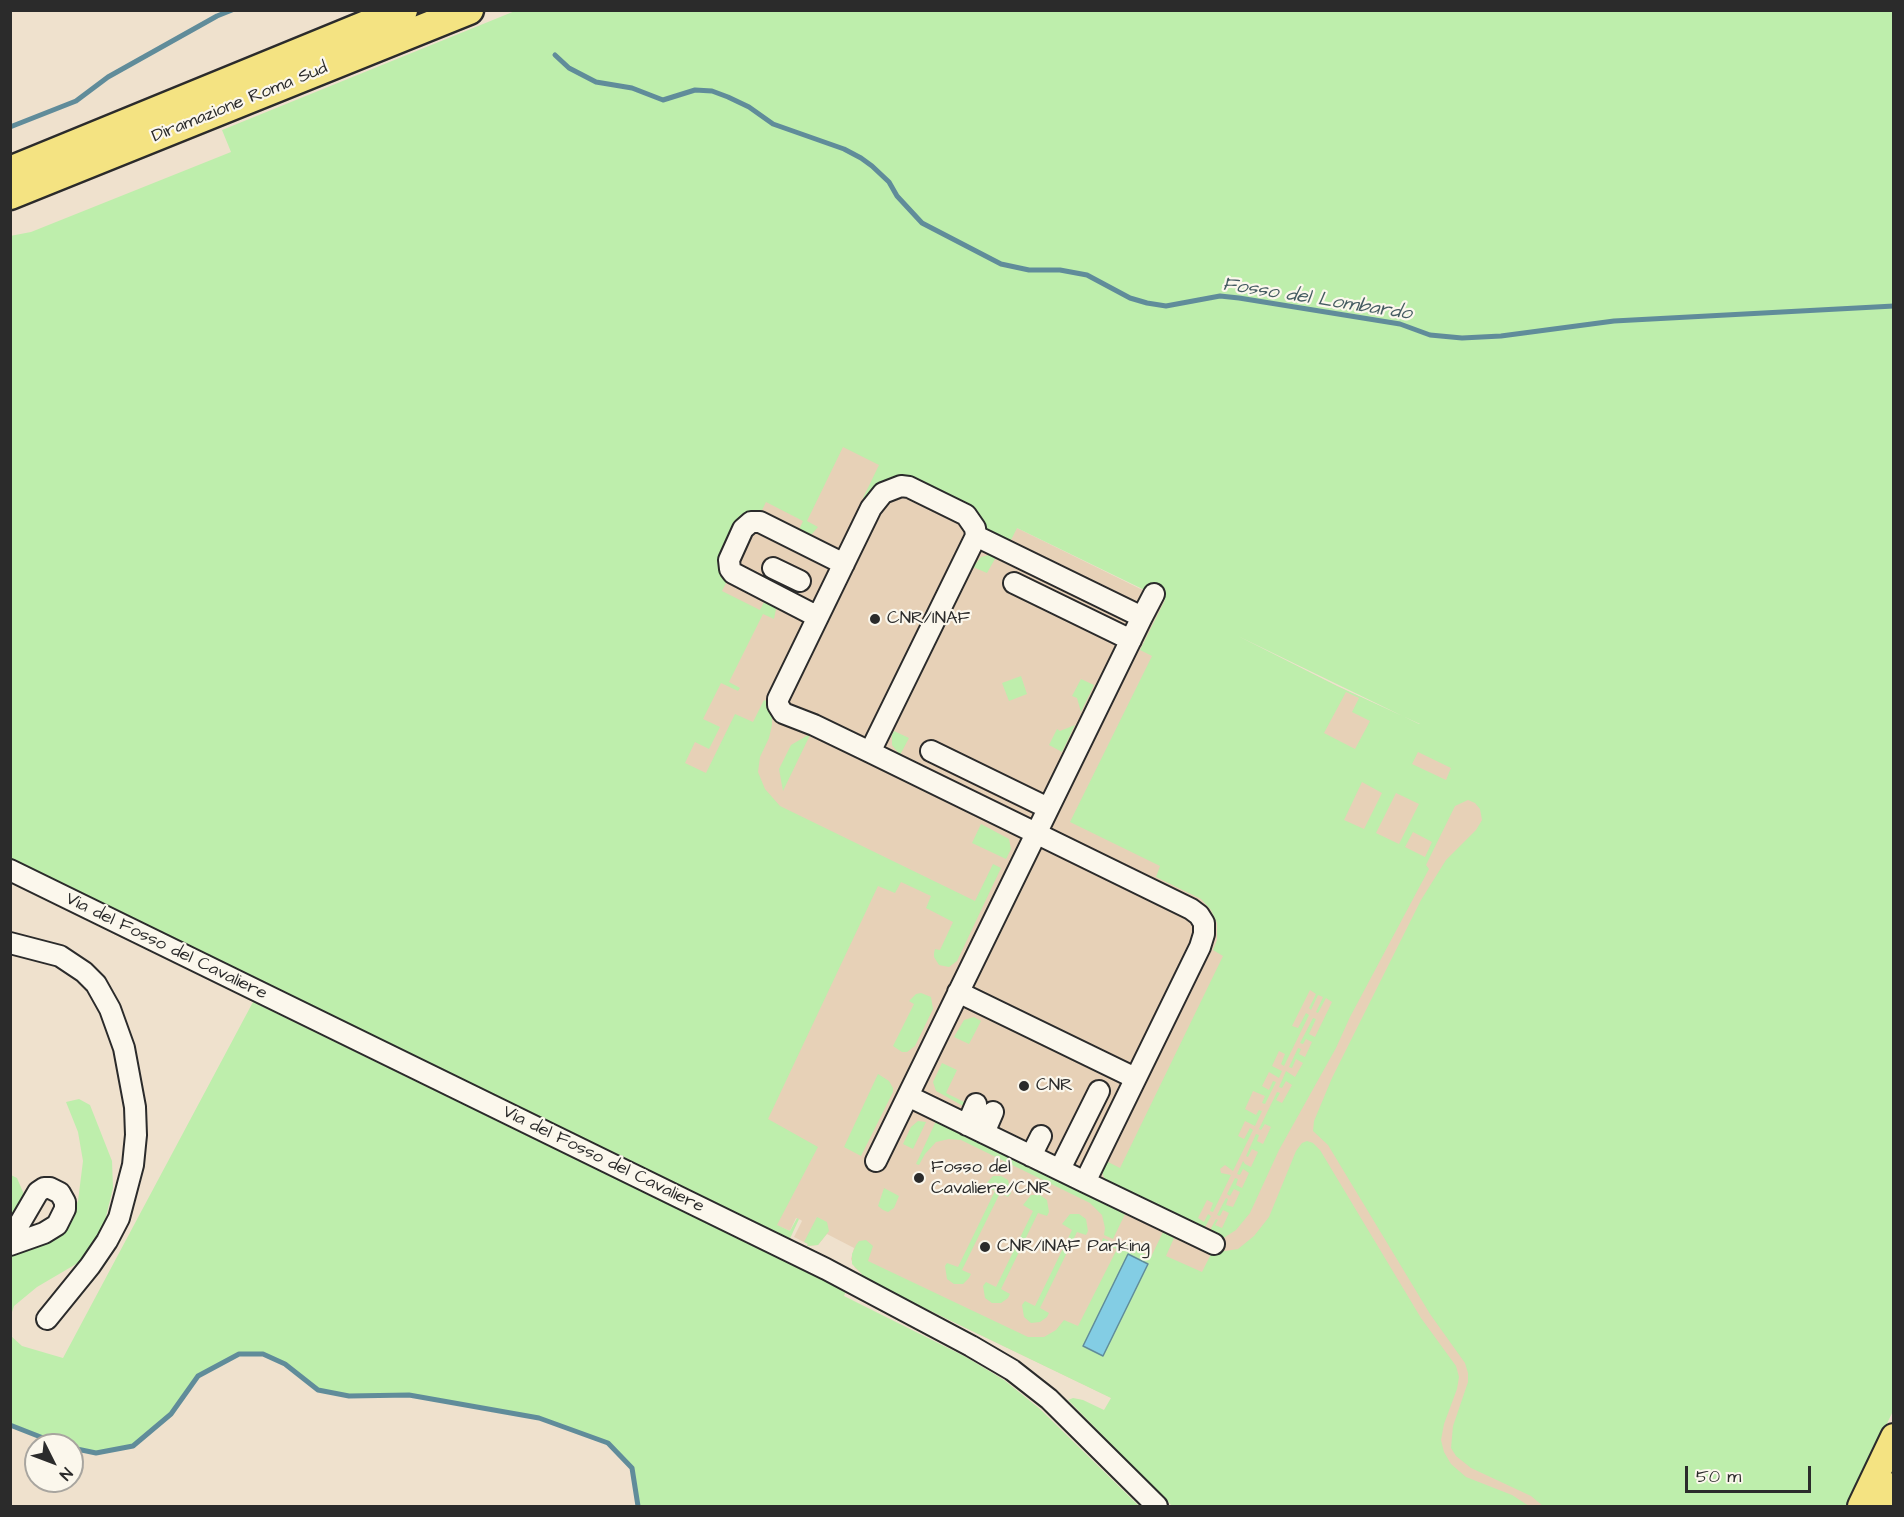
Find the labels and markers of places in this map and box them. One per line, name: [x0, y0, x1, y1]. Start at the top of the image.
place label: CNR/INAF: [887, 608, 970, 630]
marker: CNR/INAF: [868, 612, 882, 626]
place label: CNR: [1036, 1075, 1073, 1097]
marker: CNR: [1017, 1079, 1031, 1093]
place label: Fosso del Cavaliere/CNR: [931, 1157, 1051, 1200]
marker: Fosso del Cavaliere/CNR: [912, 1171, 926, 1185]
place label: CNR/INAF Parking: [997, 1236, 1150, 1258]
marker: CNR/INAF Parking: [978, 1240, 992, 1254]

